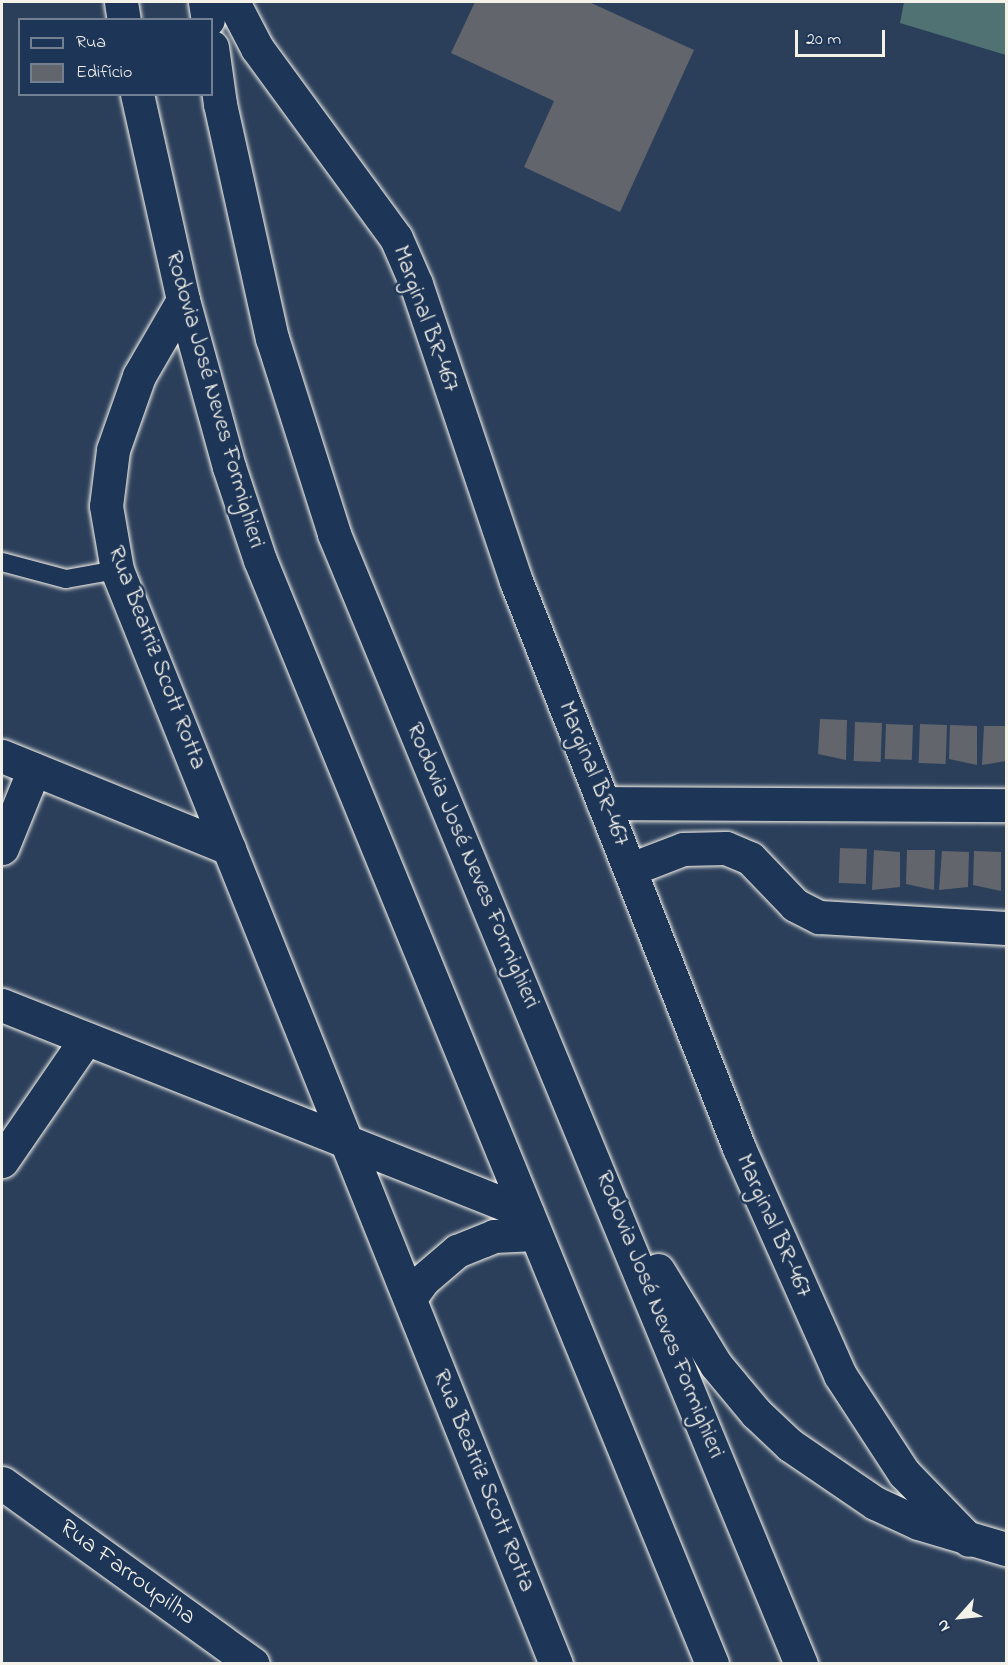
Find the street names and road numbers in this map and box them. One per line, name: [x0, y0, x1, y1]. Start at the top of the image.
street label: Marginal BR-467: [385, 242, 465, 396]
street label: Rodovia José Neves Formighieri: [158, 248, 270, 552]
street label: Rua Beatriz Scott Rotta: [100, 542, 212, 774]
street label: Marginal BR-467: [551, 697, 635, 851]
street label: Rodovia José Neves Formighieri: [399, 719, 545, 1013]
street label: Marginal BR-467: [729, 1150, 817, 1302]
street label: Rodovia José Neves Formighieri: [588, 1167, 730, 1463]
street label: Rua Beatriz Scott Rotta: [425, 1366, 541, 1596]
street label: Rua Farroupilha: [53, 1514, 201, 1632]

